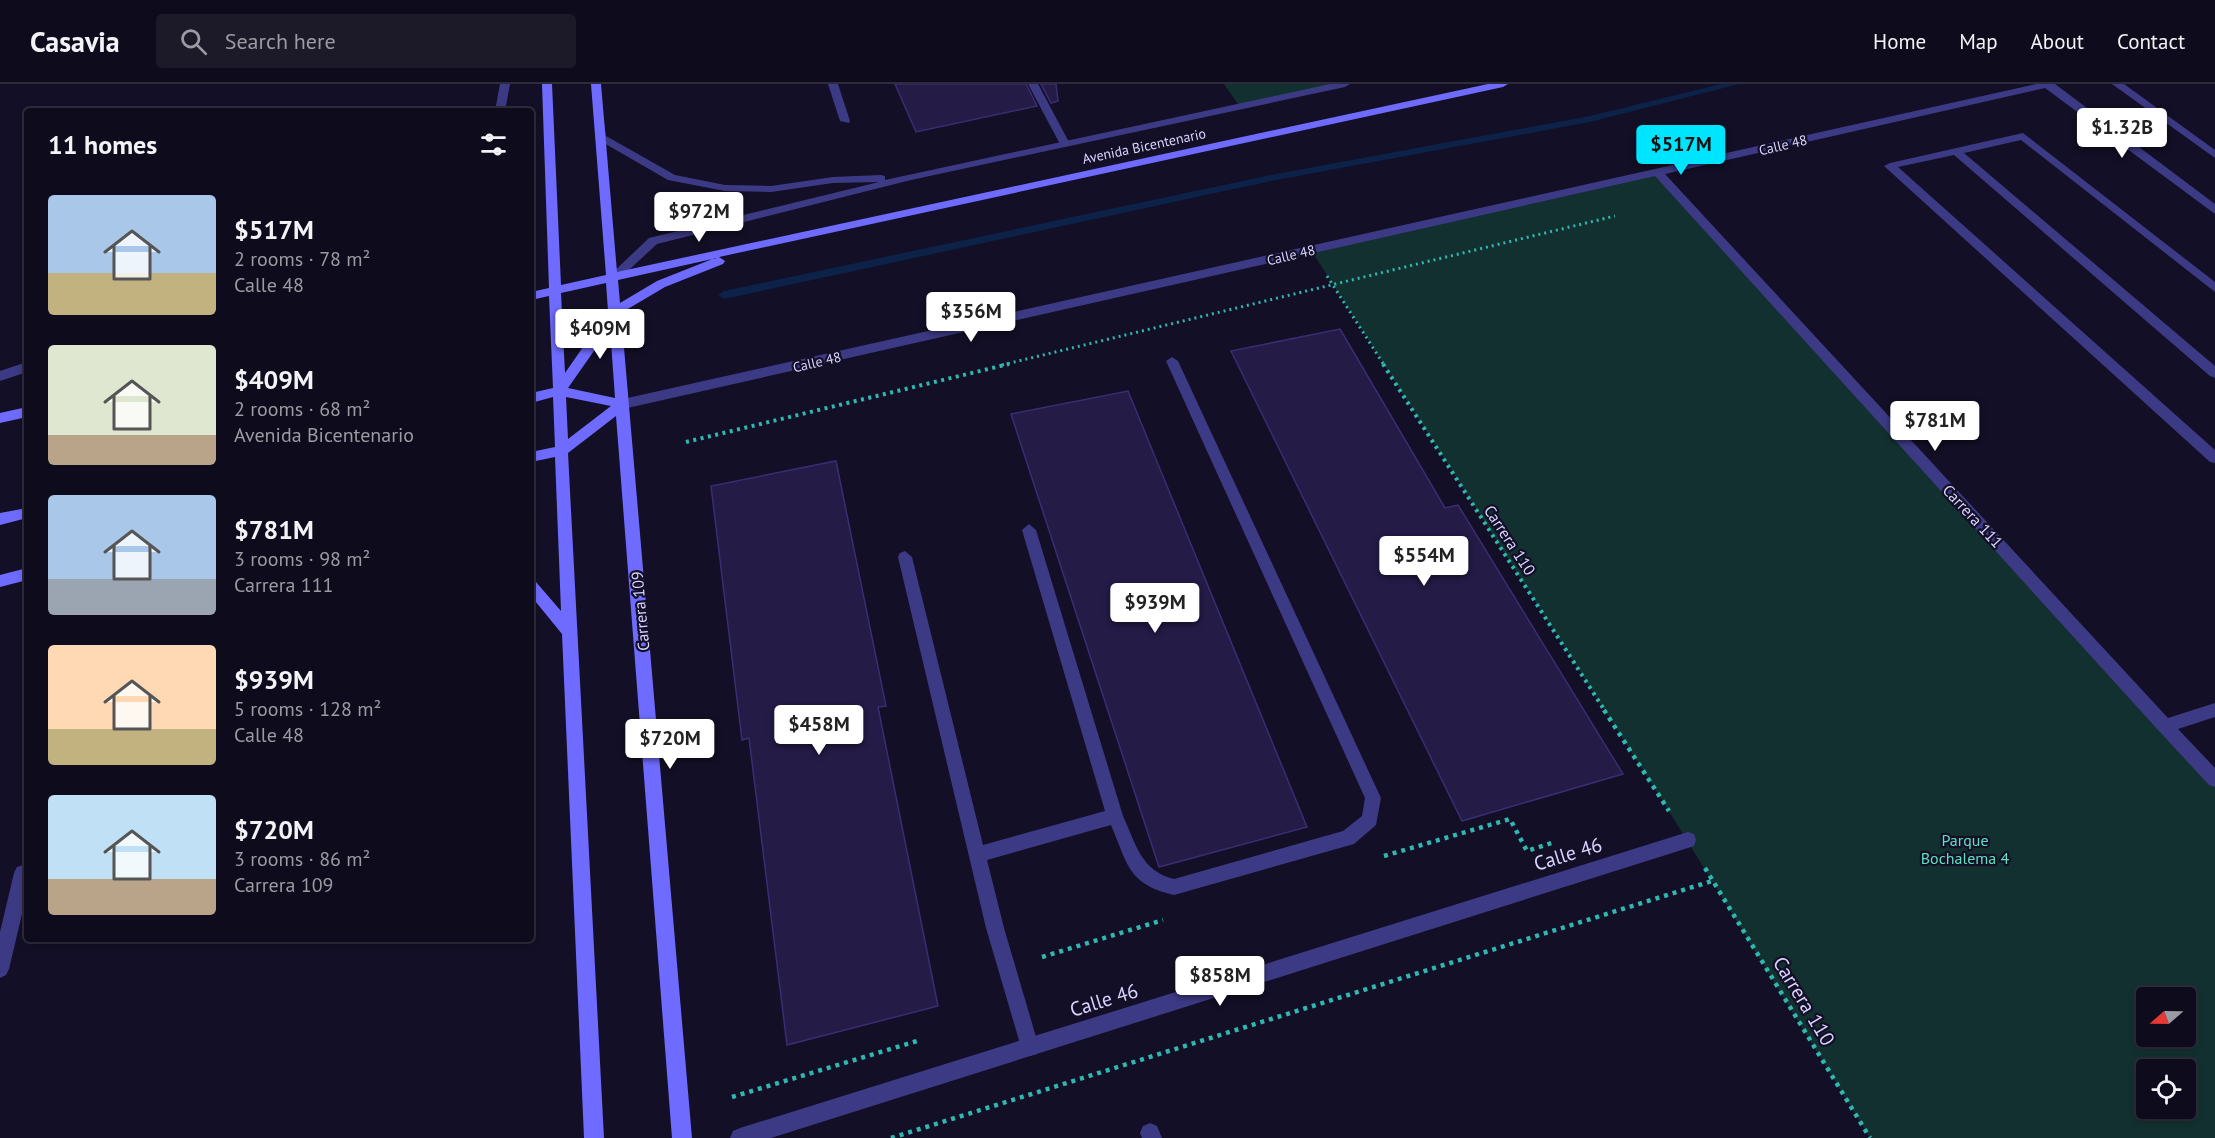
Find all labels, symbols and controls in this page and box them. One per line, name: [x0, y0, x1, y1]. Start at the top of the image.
search box: [156, 14, 576, 68]
text: Casavia: [30, 23, 120, 60]
icon: search: [177, 25, 210, 58]
text: Search here: [225, 27, 336, 55]
text: Home: [1873, 28, 1926, 55]
text: Map: [1959, 28, 1998, 55]
text: About: [2031, 28, 2084, 55]
text: Contact: [2117, 28, 2185, 55]
pin: $1.32B: [2073, 108, 2171, 159]
text: $1.32B: [2091, 114, 2153, 140]
street label: Avenida Bicentenario: [1080, 124, 1208, 168]
pin: $517M: [1639, 125, 1723, 176]
text: 11 homes: [48, 128, 157, 161]
icon: filters: [477, 128, 510, 161]
text: $517M: [1650, 131, 1712, 157]
street label: Calle 48: [1757, 131, 1809, 159]
pin: $972M: [657, 192, 741, 243]
text: $972M: [668, 198, 730, 224]
text: $517M: [234, 213, 314, 246]
icon: home: [96, 219, 168, 291]
street label: Calle 48: [1265, 241, 1317, 269]
text: 2 rooms · 78 m²: [234, 246, 370, 272]
text: Calle 48: [234, 272, 304, 298]
pin: $356M: [929, 292, 1013, 343]
text: $356M: [940, 298, 1002, 324]
pin: $409M: [558, 309, 642, 360]
text: $409M: [569, 315, 631, 341]
street label: Calle 48: [791, 348, 843, 376]
text: $409M: [234, 363, 314, 396]
icon: home: [96, 369, 168, 441]
text: 2 rooms · 68 m²: [234, 396, 370, 422]
pin: $781M: [1893, 401, 1977, 452]
text: $781M: [1904, 407, 1966, 433]
text: Avenida Bicentenario: [234, 422, 414, 448]
street label: Carrera 111: [1939, 480, 2007, 552]
street label: Carrera 110: [1480, 501, 1540, 579]
text: $781M: [234, 513, 314, 546]
icon: home: [96, 519, 168, 591]
pin: $554M: [1382, 536, 1466, 587]
text: $554M: [1393, 542, 1455, 568]
text: 3 rooms · 98 m²: [234, 546, 370, 572]
street label: Carrera 109: [627, 570, 653, 652]
text: Carrera 111: [234, 572, 334, 598]
pin: $939M: [1113, 583, 1197, 634]
text: $939M: [1124, 589, 1186, 615]
text: $939M: [234, 663, 314, 696]
icon: home: [96, 669, 168, 741]
text: 5 rooms · 128 m²: [234, 696, 381, 722]
pin: $458M: [777, 705, 861, 756]
text: $458M: [788, 711, 850, 737]
pin: $720M: [628, 719, 712, 770]
text: Calle 48: [234, 722, 304, 748]
text: $720M: [639, 725, 701, 751]
text: $720M: [234, 813, 314, 846]
icon: home: [96, 819, 168, 891]
park label: Parque Bochalema 4: [1921, 830, 2010, 868]
street label: Calle 46: [1531, 831, 1605, 877]
text: 3 rooms · 86 m²: [234, 846, 370, 872]
text: Carrera 109: [234, 872, 334, 898]
street label: Carrera 110: [1767, 952, 1841, 1050]
pin: $858M: [1178, 956, 1262, 1007]
text: $858M: [1189, 962, 1251, 988]
street label: Calle 46: [1067, 977, 1141, 1023]
north arrow: [2136, 987, 2196, 1047]
map controls: [2136, 987, 2196, 1119]
button: locate: [2136, 1059, 2196, 1119]

